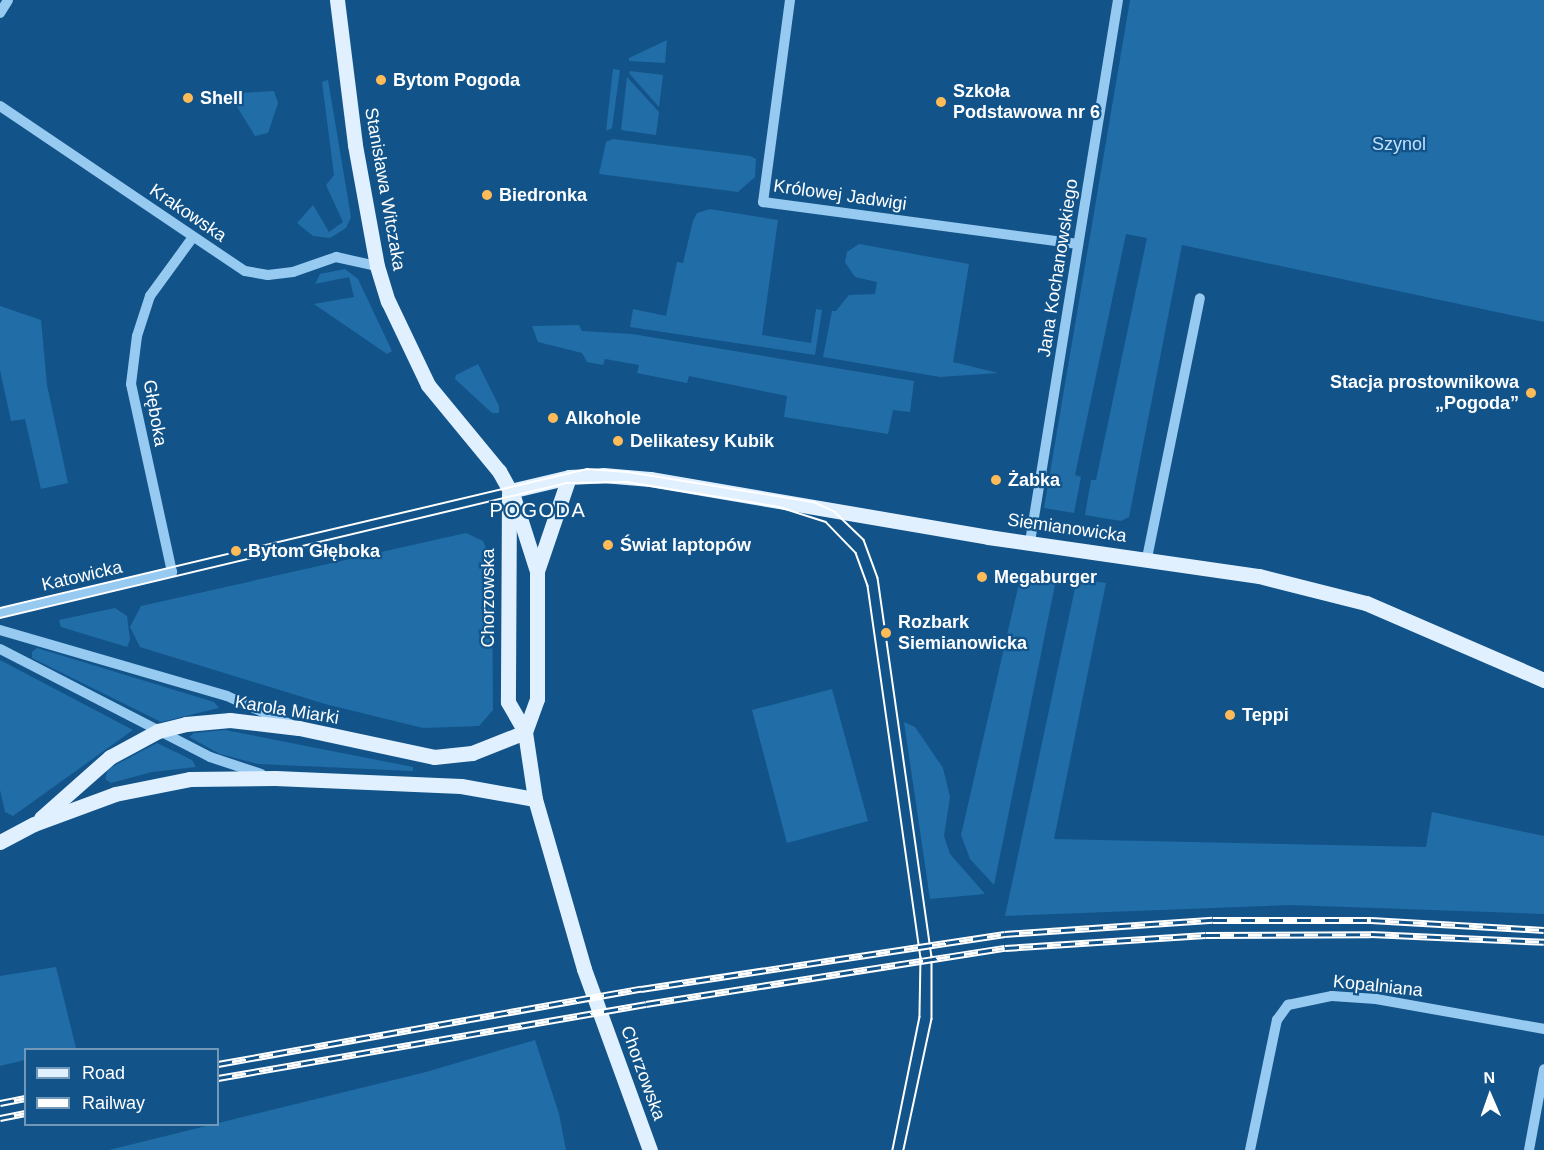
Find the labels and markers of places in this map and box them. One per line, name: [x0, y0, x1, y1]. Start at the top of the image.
place label: Bytom Pogoda: [393, 69, 520, 91]
marker: Bytom Pogoda: [374, 73, 388, 87]
place label: Szkoła Podstawowa nr 6: [953, 81, 1100, 124]
place label: Shell: [200, 87, 243, 109]
marker: Shell: [181, 91, 195, 105]
marker: Szkoła Podstawowa nr 6: [934, 95, 948, 109]
place label: Biedronka: [499, 184, 587, 206]
marker: Biedronka: [480, 188, 494, 202]
place label: Stacja prostownikowa „Pogoda”: [1330, 372, 1519, 415]
marker: Stacja prostownikowa „Pogoda”: [1524, 386, 1538, 400]
place label: Alkohole: [565, 407, 641, 429]
marker: Alkohole: [546, 411, 560, 425]
place label: Delikatesy Kubik: [630, 430, 774, 452]
marker: Delikatesy Kubik: [611, 434, 625, 448]
place label: Żabka: [1008, 469, 1060, 491]
marker: Żabka: [989, 473, 1003, 487]
place label: Świat laptopów: [620, 534, 751, 556]
marker: Świat laptopów: [601, 538, 615, 552]
place label: Bytom Głęboka: [248, 540, 380, 562]
marker: Bytom Głęboka: [229, 544, 243, 558]
place label: Megaburger: [994, 566, 1097, 588]
marker: Megaburger: [975, 570, 989, 584]
place label: Rozbark Siemianowicka: [898, 612, 1027, 654]
marker: Rozbark Siemianowicka: [879, 626, 893, 640]
place label: Teppi: [1242, 704, 1289, 726]
marker: Teppi: [1223, 708, 1237, 722]

